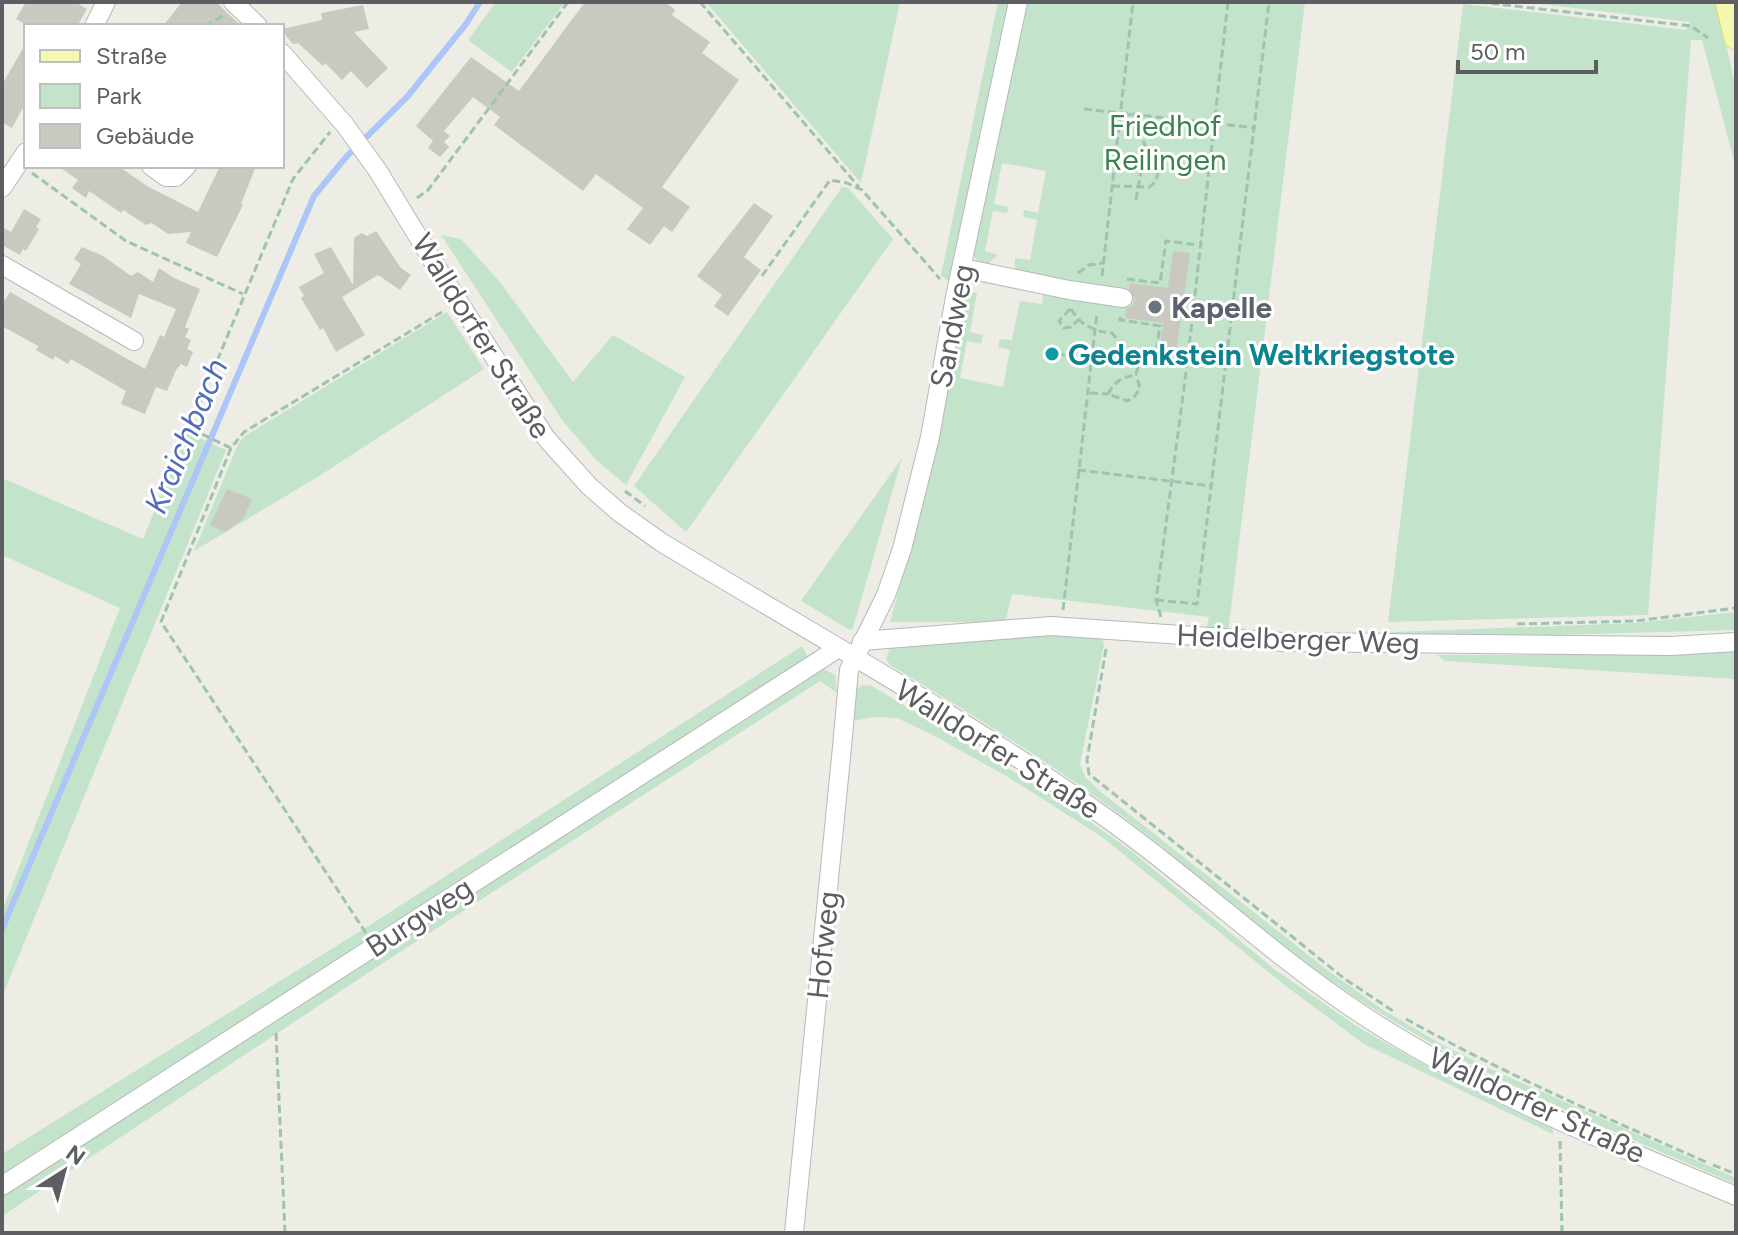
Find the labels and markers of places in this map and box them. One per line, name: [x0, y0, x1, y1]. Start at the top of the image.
place label: Kapelle: [1171, 289, 1272, 326]
marker: Kapelle: [1146, 298, 1164, 316]
place label: Gedenkstein Weltkriegstote: [1068, 336, 1455, 373]
marker: Gedenkstein Weltkriegstote: [1043, 345, 1061, 363]

